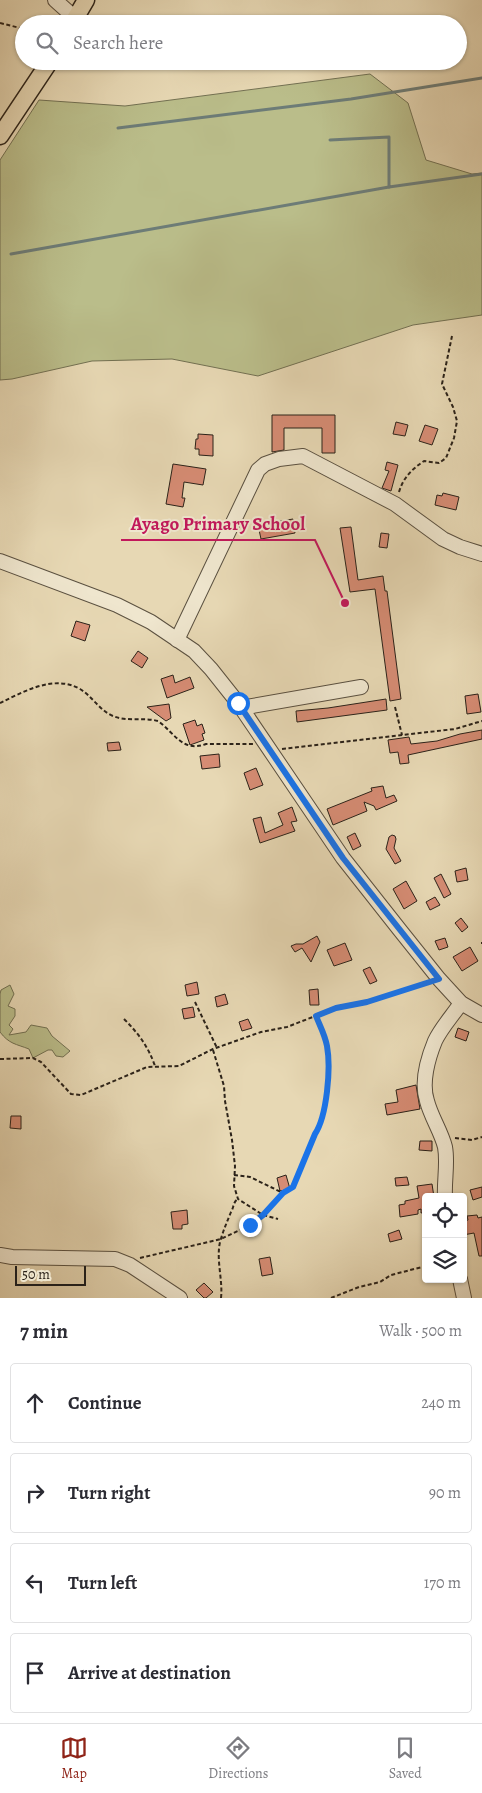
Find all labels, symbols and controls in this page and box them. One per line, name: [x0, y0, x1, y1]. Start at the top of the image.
search box: [15, 15, 467, 70]
icon: search: [33, 29, 61, 57]
text: Search here: [73, 30, 163, 56]
callout: Ayago Primary School: [121, 506, 315, 540]
text: Ayago Primary School: [130, 511, 305, 537]
route start: [227, 692, 250, 715]
map controls: [422, 1193, 467, 1283]
button: locate: [422, 1193, 467, 1238]
route end: [239, 1214, 262, 1237]
button: layers: [422, 1238, 467, 1283]
scale bar: [15, 1263, 86, 1286]
text: 50 m: [22, 1265, 50, 1284]
text: 7 min: [20, 1317, 68, 1345]
text: Walk · 500 m: [379, 1320, 462, 1342]
icon: ahead: [21, 1389, 49, 1417]
text: Continue: [68, 1390, 142, 1416]
text: 240 m: [421, 1392, 461, 1414]
icon: right: [21, 1479, 49, 1507]
text: Turn right: [68, 1480, 150, 1506]
text: 90 m: [429, 1482, 461, 1504]
icon: left: [21, 1569, 49, 1597]
text: Turn left: [68, 1570, 137, 1596]
text: 170 m: [424, 1572, 461, 1594]
icon: arrive: [21, 1659, 49, 1687]
text: Arrive at destination: [68, 1660, 231, 1686]
tab: Map: [60, 1734, 88, 1783]
tab: Directions: [208, 1734, 268, 1783]
tab: Saved: [389, 1734, 422, 1783]

